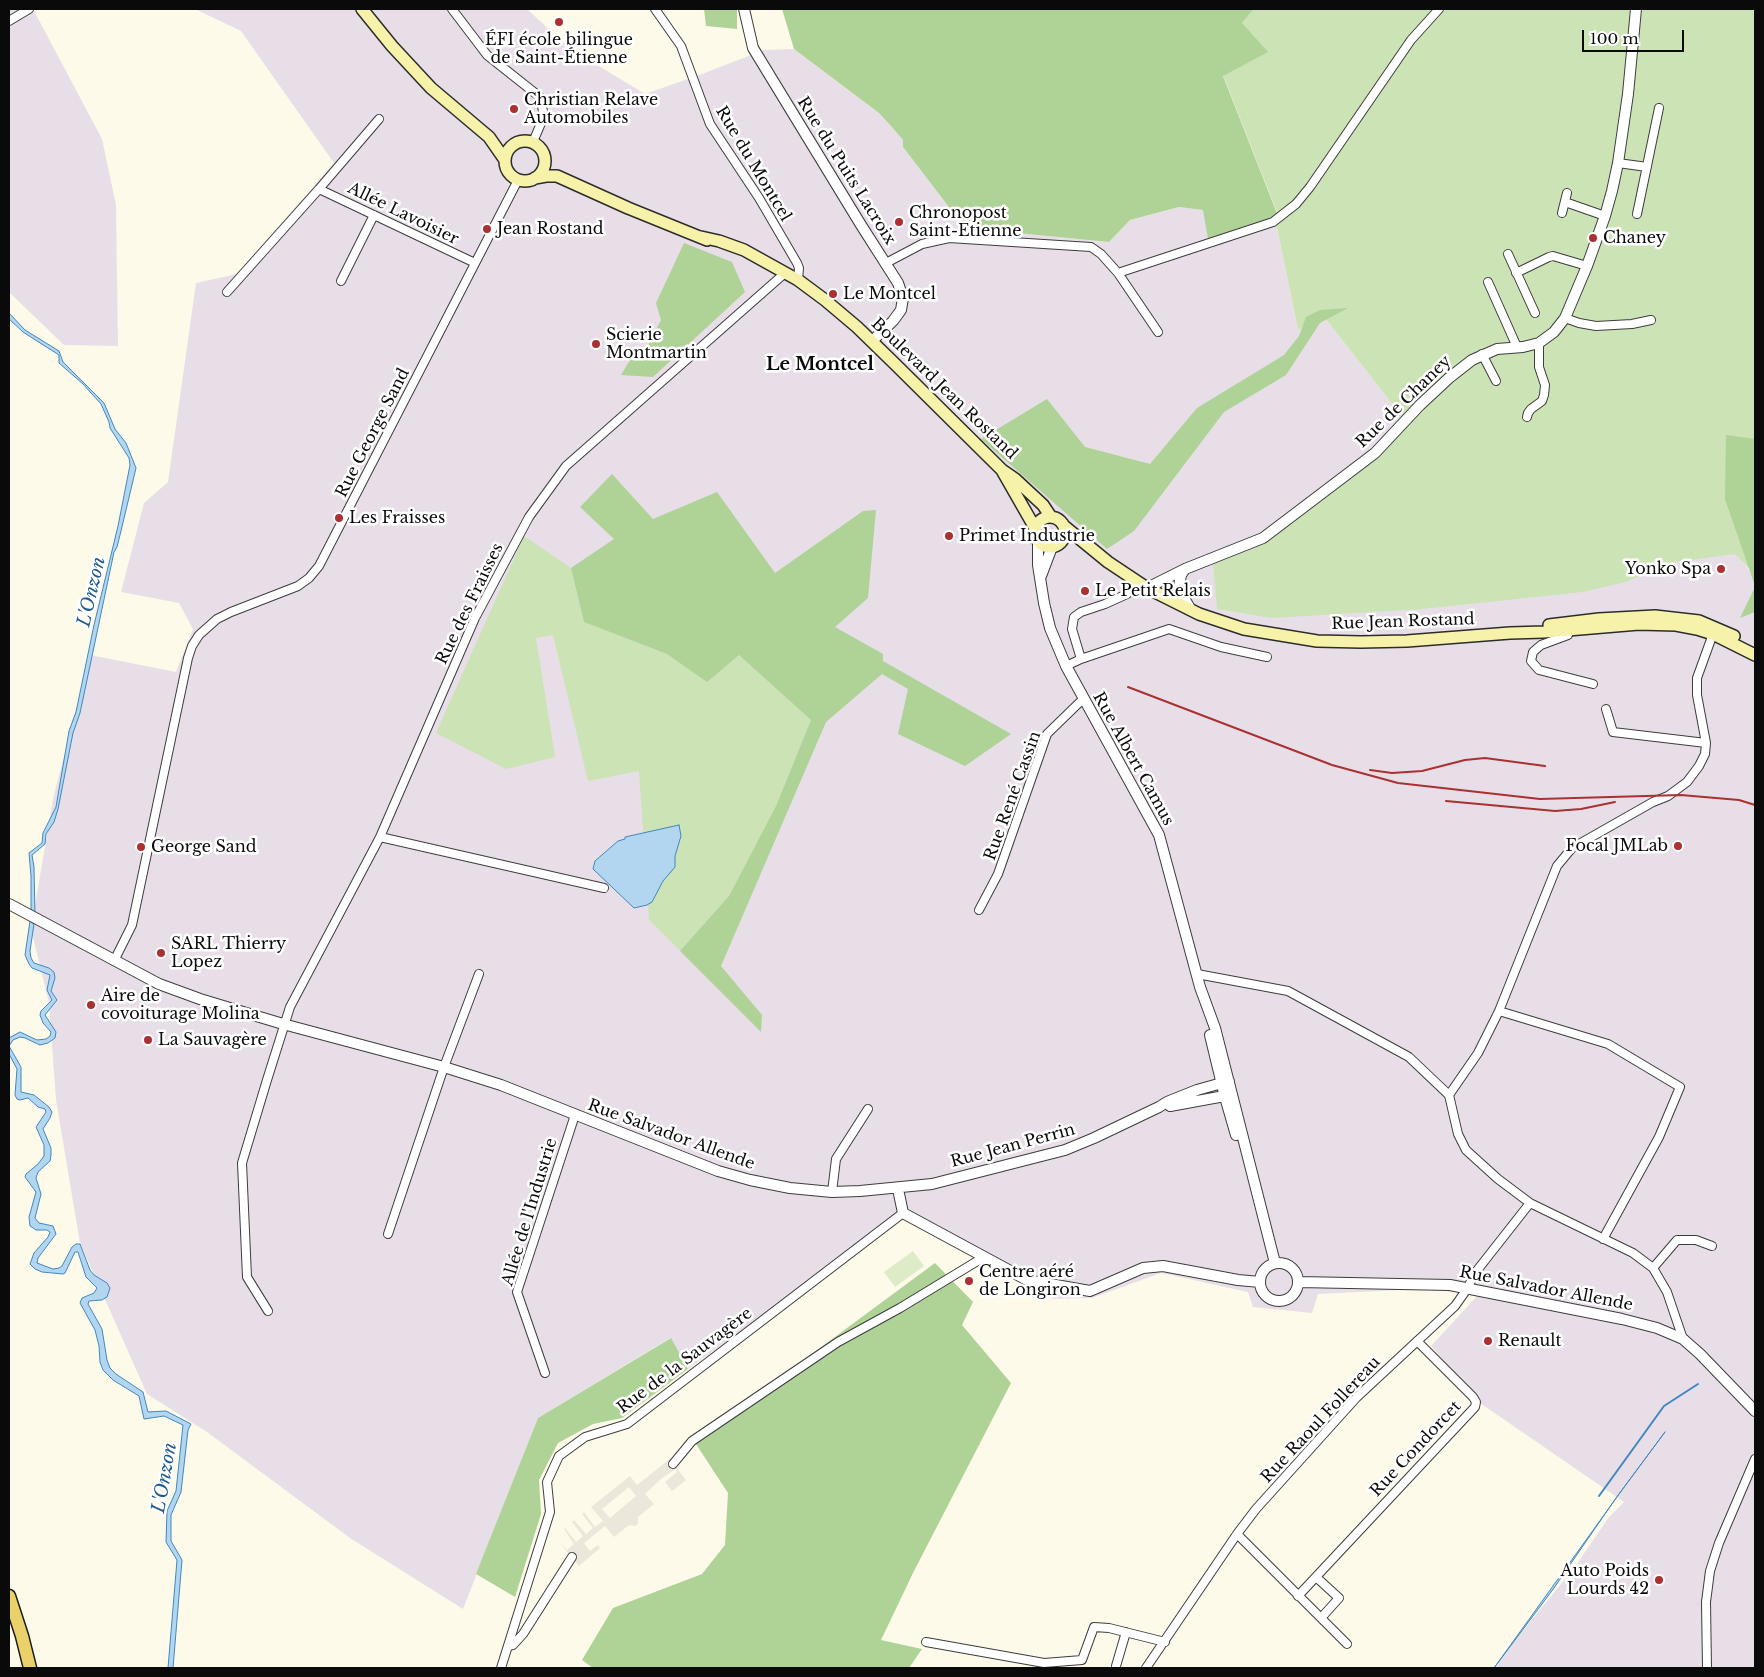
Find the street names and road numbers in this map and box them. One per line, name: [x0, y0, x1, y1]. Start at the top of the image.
street label: Rue du Puits Lacroix: [793, 94, 899, 248]
street label: Rue du Montcel: [711, 103, 795, 225]
street label: Allée Lavoisier: [345, 179, 461, 249]
street label: Boulevard Jean Rostand: [867, 314, 1021, 464]
street label: Rue de Chaney: [1353, 352, 1455, 452]
street label: Rue George Sand: [332, 365, 414, 501]
street label: Rue des Fraisses: [432, 540, 508, 668]
street label: Rue Jean Rostand: [1331, 610, 1475, 634]
street label: Rue Albert Camus: [1088, 689, 1178, 829]
street label: Rue René Cassin: [981, 729, 1045, 863]
street label: Rue Salvador Allende: [585, 1096, 757, 1174]
street label: Rue Jean Perrin: [949, 1120, 1077, 1172]
street label: Allée de l'Industrie: [498, 1136, 562, 1288]
street label: Rue Salvador Allende: [1458, 1263, 1634, 1315]
street label: Rue de la Sauvagère: [614, 1304, 756, 1418]
street label: Rue Raoul Follereau: [1257, 1353, 1385, 1487]
street label: Rue Condorcet: [1367, 1397, 1465, 1501]

